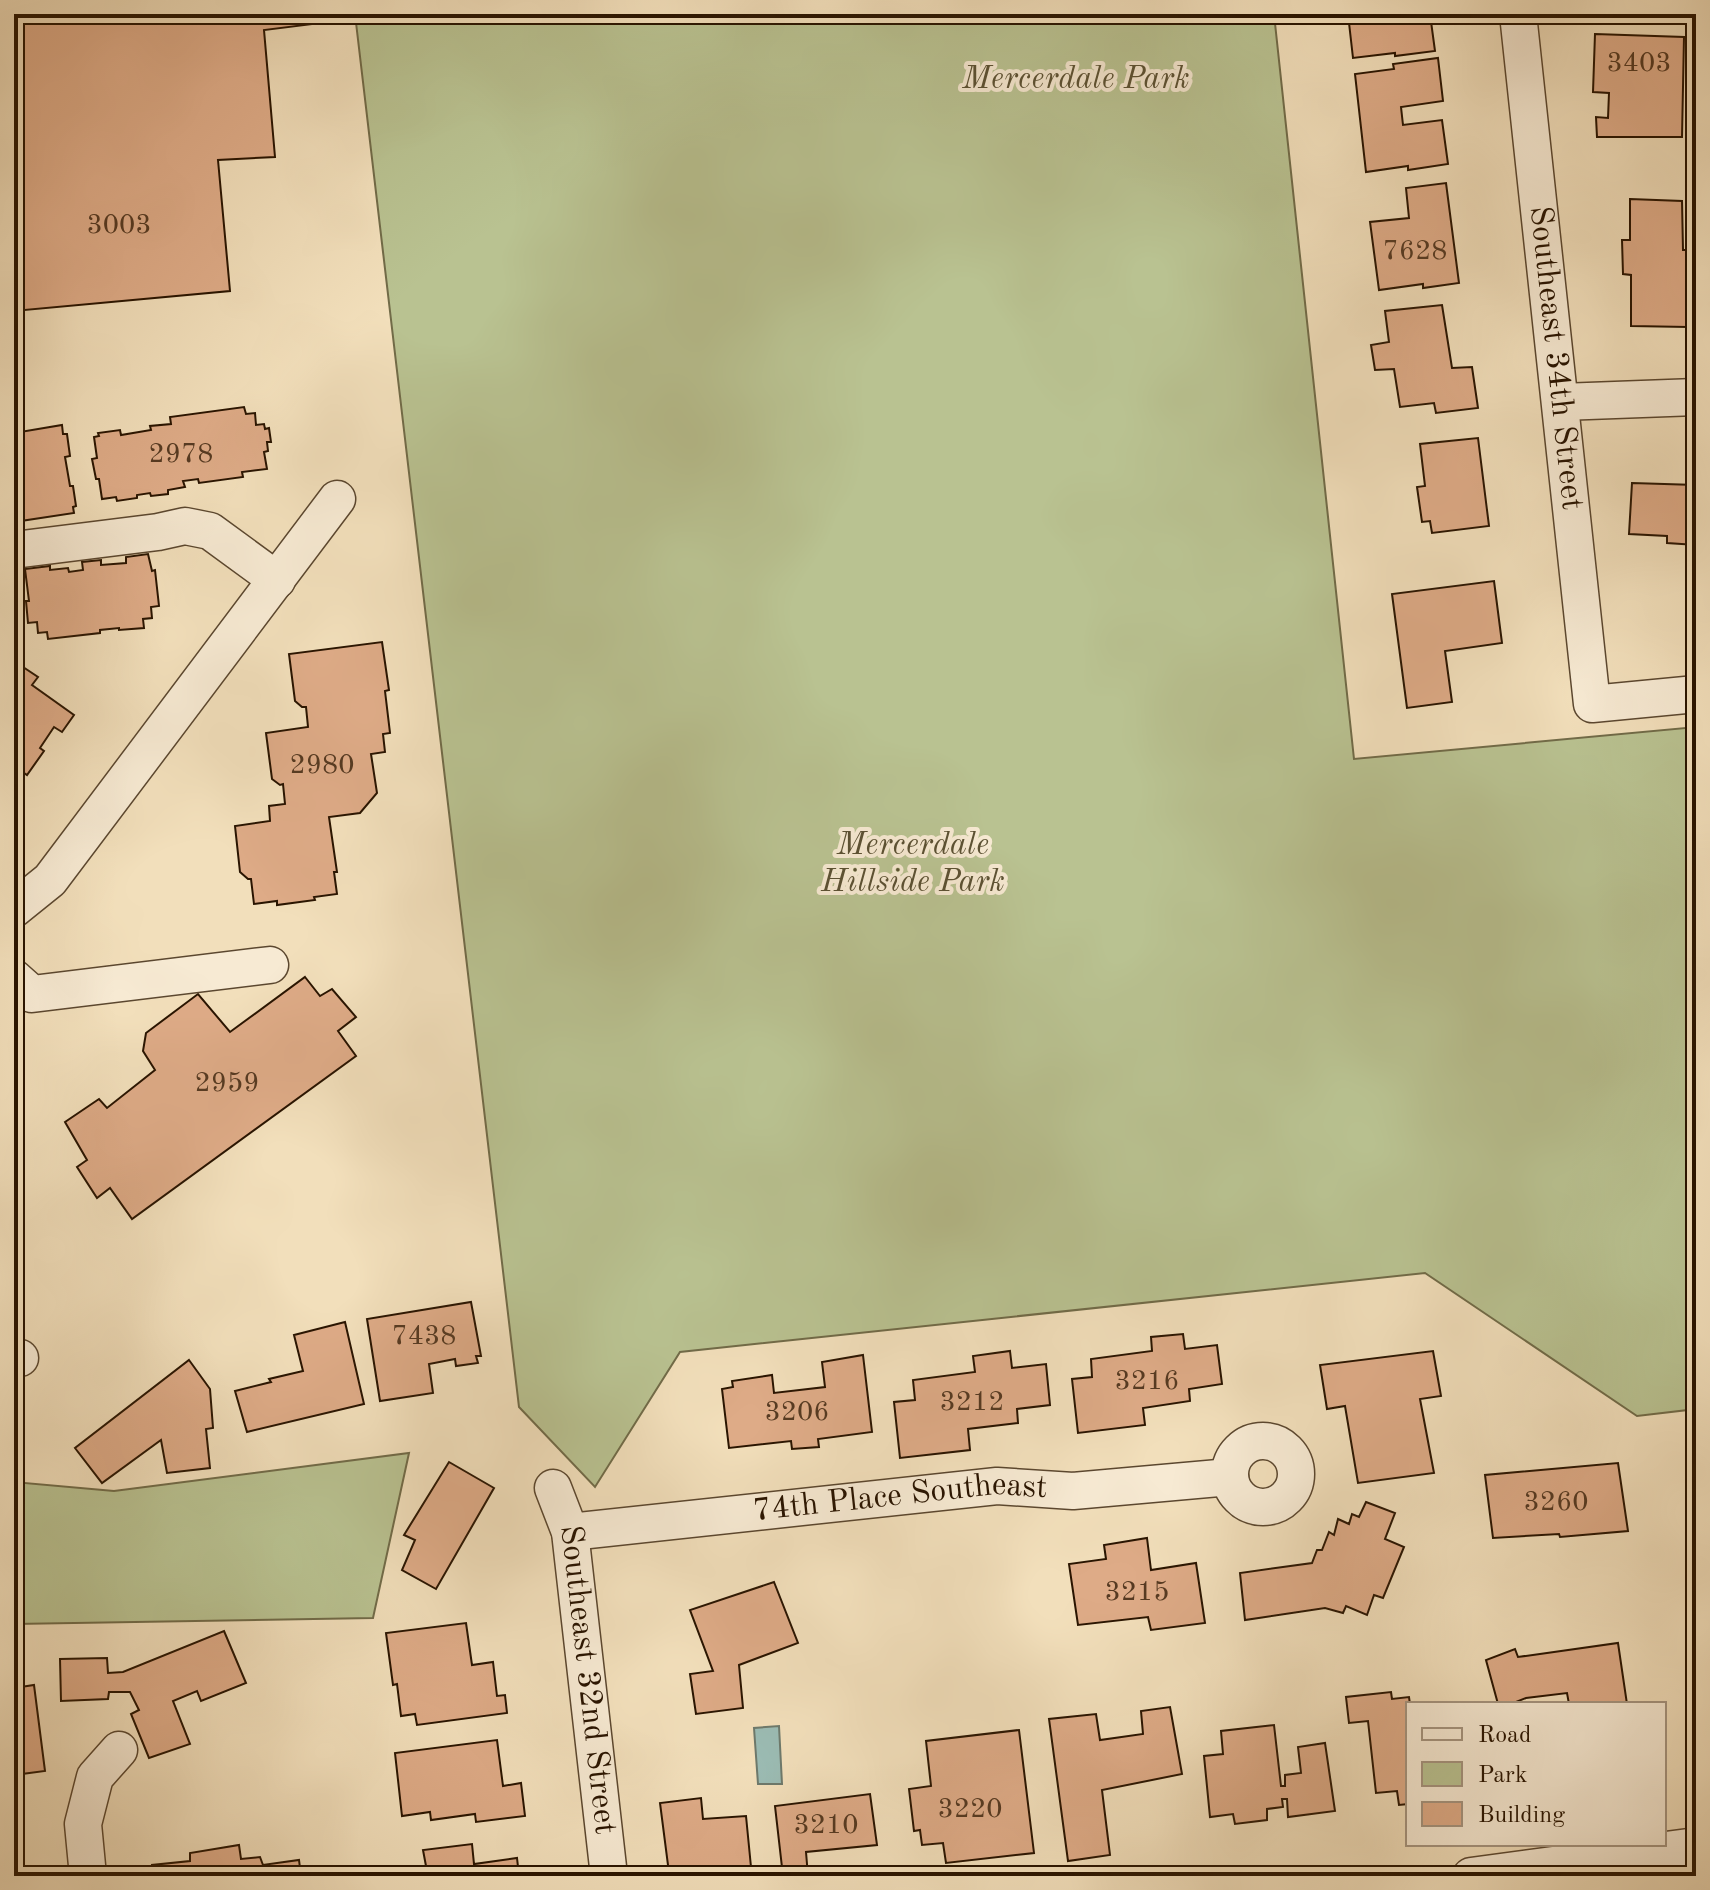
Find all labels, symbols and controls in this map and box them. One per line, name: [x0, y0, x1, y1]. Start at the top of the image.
house number: 3403: [1607, 50, 1671, 78]
park label: Mercerdale Park: [961, 64, 1190, 96]
street label: Southeast 34th Street: [1523, 204, 1587, 512]
house number: 3003: [87, 212, 151, 240]
house number: 7628: [1383, 238, 1447, 266]
house number: 2978: [149, 441, 213, 469]
house number: 2980: [290, 752, 354, 780]
park label: Mercerdale Hillside Park: [820, 830, 1005, 899]
house number: 2959: [195, 1070, 259, 1098]
house number: 7438: [392, 1323, 456, 1351]
house number: 3216: [1115, 1368, 1179, 1396]
house number: 3212: [940, 1389, 1004, 1417]
house number: 3206: [765, 1399, 829, 1427]
street label: 74th Place Southeast: [751, 1470, 1048, 1528]
house number: 3260: [1524, 1489, 1588, 1517]
street label: Southeast 32nd Street: [553, 1524, 620, 1836]
house number: 3215: [1105, 1579, 1169, 1607]
legend: [1406, 1702, 1666, 1846]
text: Road: [1478, 1724, 1531, 1748]
text: Park: [1478, 1764, 1527, 1788]
house number: 3220: [938, 1796, 1002, 1824]
text: Building: [1478, 1804, 1565, 1828]
house number: 3210: [794, 1812, 858, 1840]

